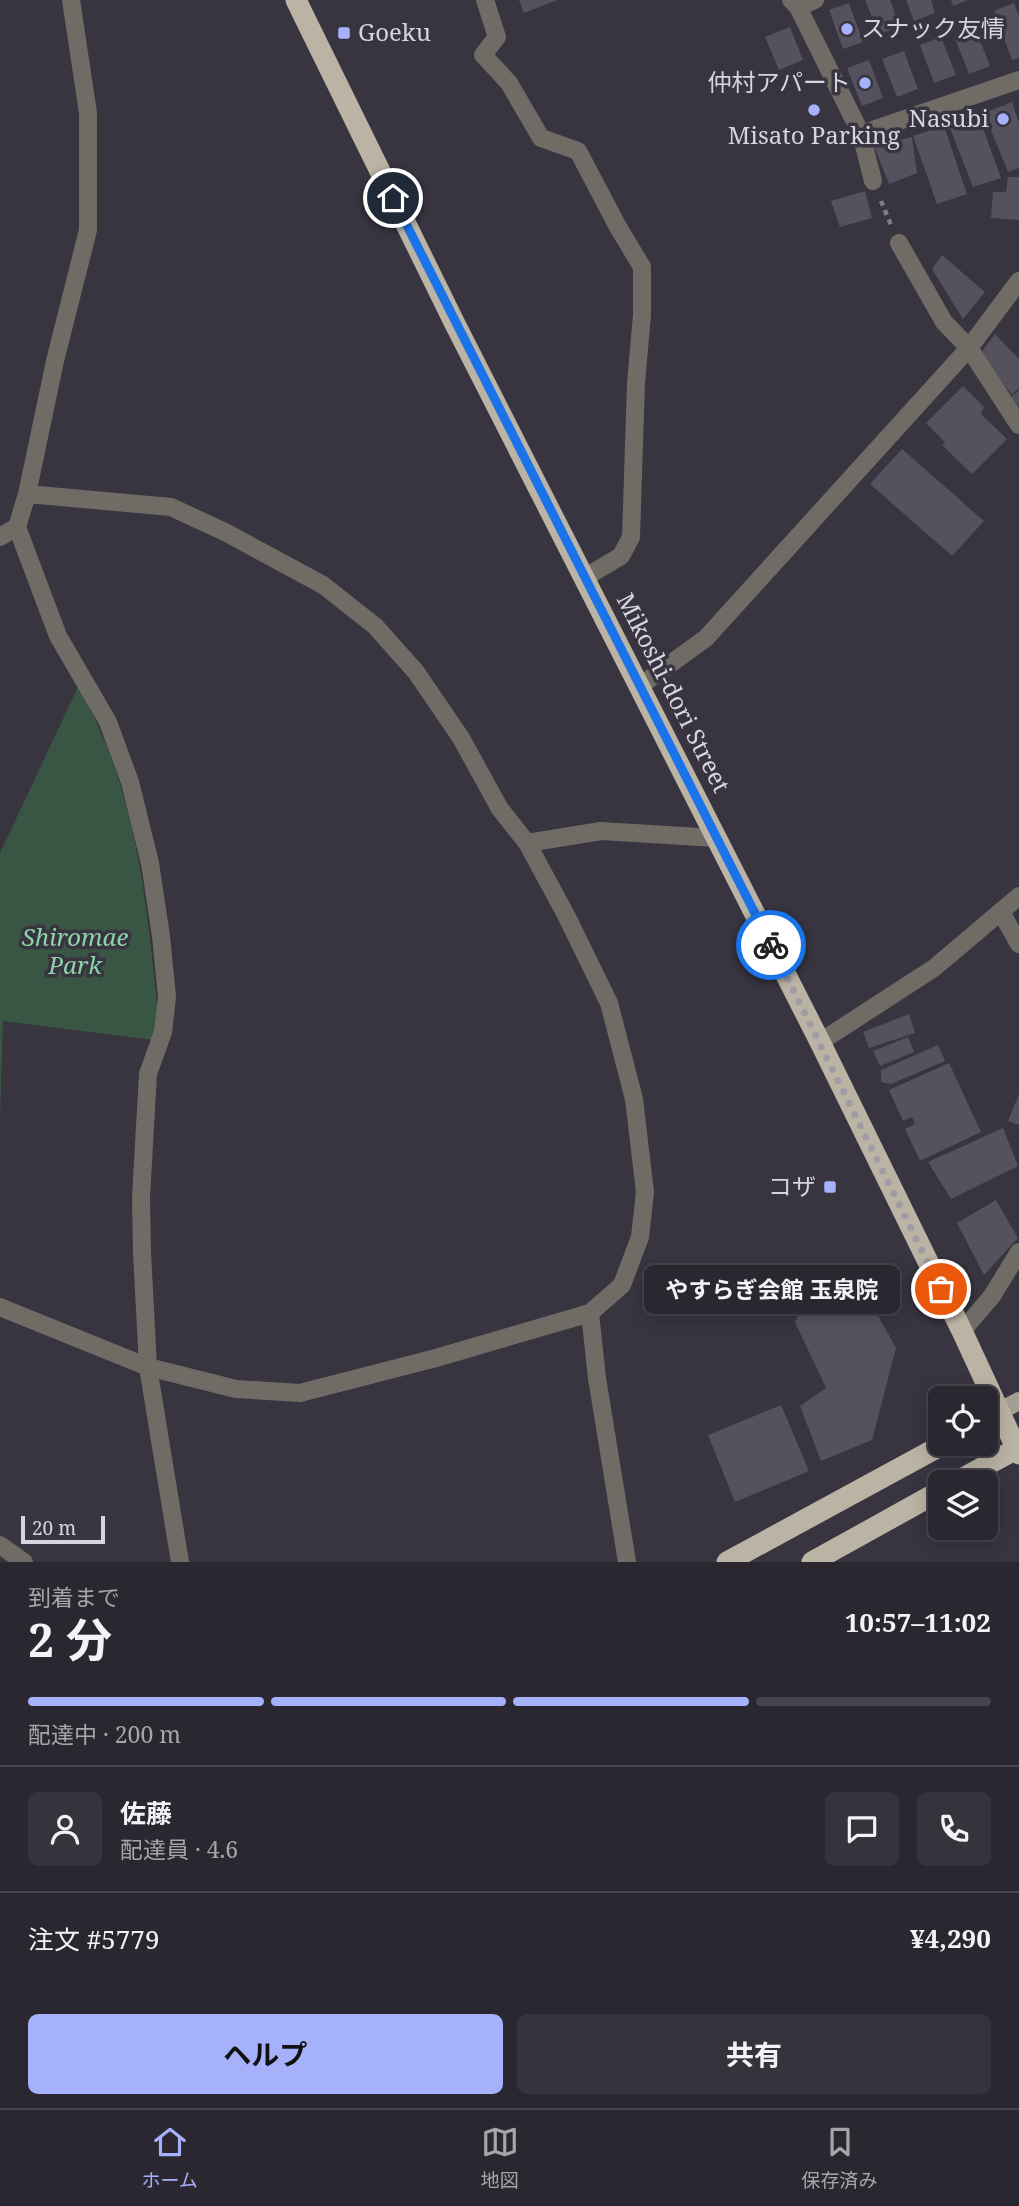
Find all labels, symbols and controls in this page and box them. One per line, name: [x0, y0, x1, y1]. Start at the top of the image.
place label: スナック友情: [861, 11, 1005, 44]
place label: Goeku: [358, 15, 431, 48]
marker: スナック友情: [839, 21, 855, 37]
marker: Goeku: [336, 25, 352, 41]
place label: 仲村アパート: [707, 65, 851, 98]
marker: 仲村アパート: [857, 75, 873, 91]
place label: Nasubi: [909, 101, 989, 134]
marker: Misato Parking: [806, 102, 822, 118]
marker: Nasubi: [995, 111, 1011, 127]
place label: Misato Parking: [728, 118, 900, 151]
pin: [363, 168, 423, 228]
icon: home: [374, 179, 412, 217]
street label: Mikoshi-dori Street: [610, 587, 739, 798]
courier: [736, 910, 806, 980]
park label: Shiromae Park: [22, 920, 128, 981]
icon: bike: [752, 926, 790, 964]
place label: コザ: [768, 1169, 816, 1202]
marker: コザ: [822, 1179, 838, 1195]
pin: [911, 1259, 971, 1319]
callout: やすらぎ会館 玉泉院: [643, 1264, 899, 1314]
icon: bag: [922, 1270, 960, 1308]
text: やすらぎ会館 玉泉院: [666, 1273, 878, 1305]
map controls: [928, 1386, 998, 1540]
button: locate: [928, 1386, 998, 1456]
button: layers: [928, 1470, 998, 1540]
scale bar: [21, 1513, 105, 1545]
text: 20 m: [32, 1515, 76, 1541]
text: 到着まで: [28, 1581, 120, 1613]
text: 10:57–11:02: [845, 1604, 991, 1640]
text: 2 分: [28, 1608, 112, 1670]
text: 配達中 · 200 m: [28, 1718, 181, 1750]
button: person: [28, 1792, 102, 1866]
button: chat: [825, 1792, 899, 1866]
button: phone: [917, 1792, 991, 1866]
text: 佐藤: [120, 1795, 172, 1831]
text: 配達員 · 4.6: [120, 1833, 238, 1865]
text: ¥4,290: [910, 1920, 991, 1956]
text: 注文 #5779: [28, 1921, 159, 1957]
button: ヘルプ: [28, 2014, 503, 2094]
button: 共有: [517, 2014, 991, 2094]
tab: ホーム: [141, 2123, 198, 2193]
tab: 地図: [481, 2123, 519, 2193]
tab: 保存済み: [802, 2123, 878, 2193]

